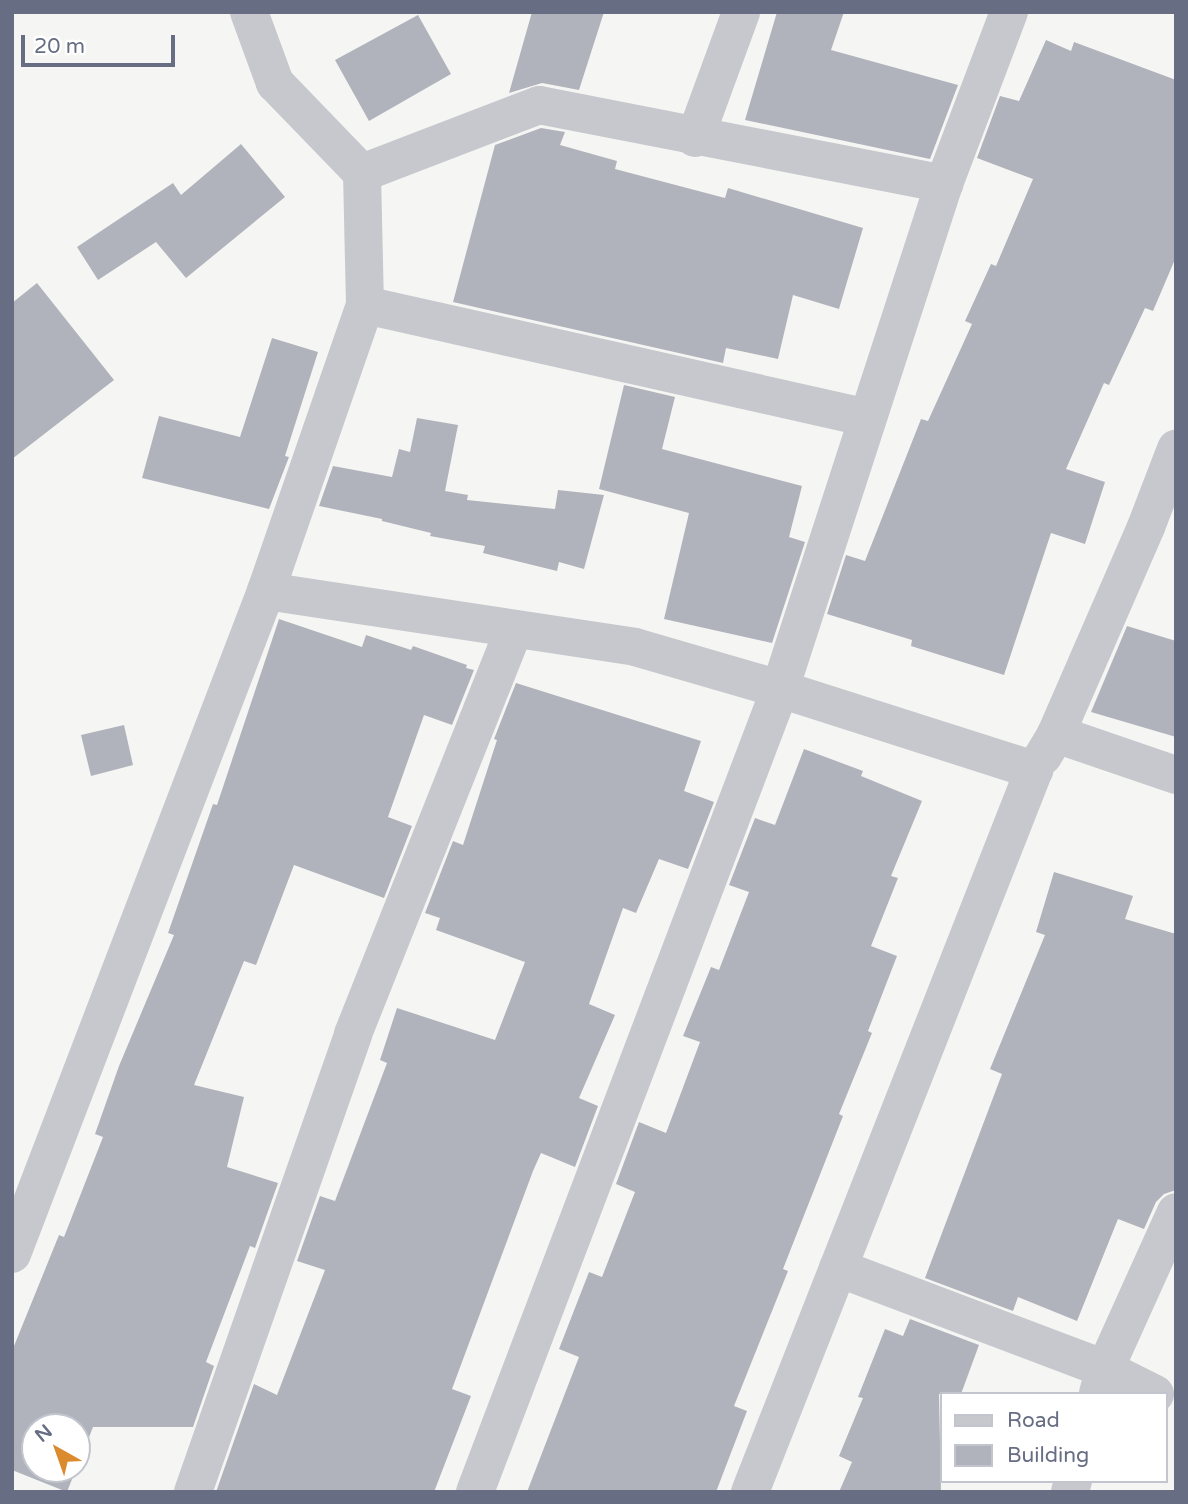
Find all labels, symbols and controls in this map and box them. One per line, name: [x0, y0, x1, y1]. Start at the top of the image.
scale bar: [24, 21, 178, 65]
text: 20 m: [34, 34, 85, 59]
legend: [940, 1392, 1167, 1483]
text: Road: [1007, 1408, 1060, 1433]
north arrow: [21, 1413, 91, 1483]
text: N: [31, 1420, 57, 1447]
text: Building: [1007, 1443, 1089, 1468]

